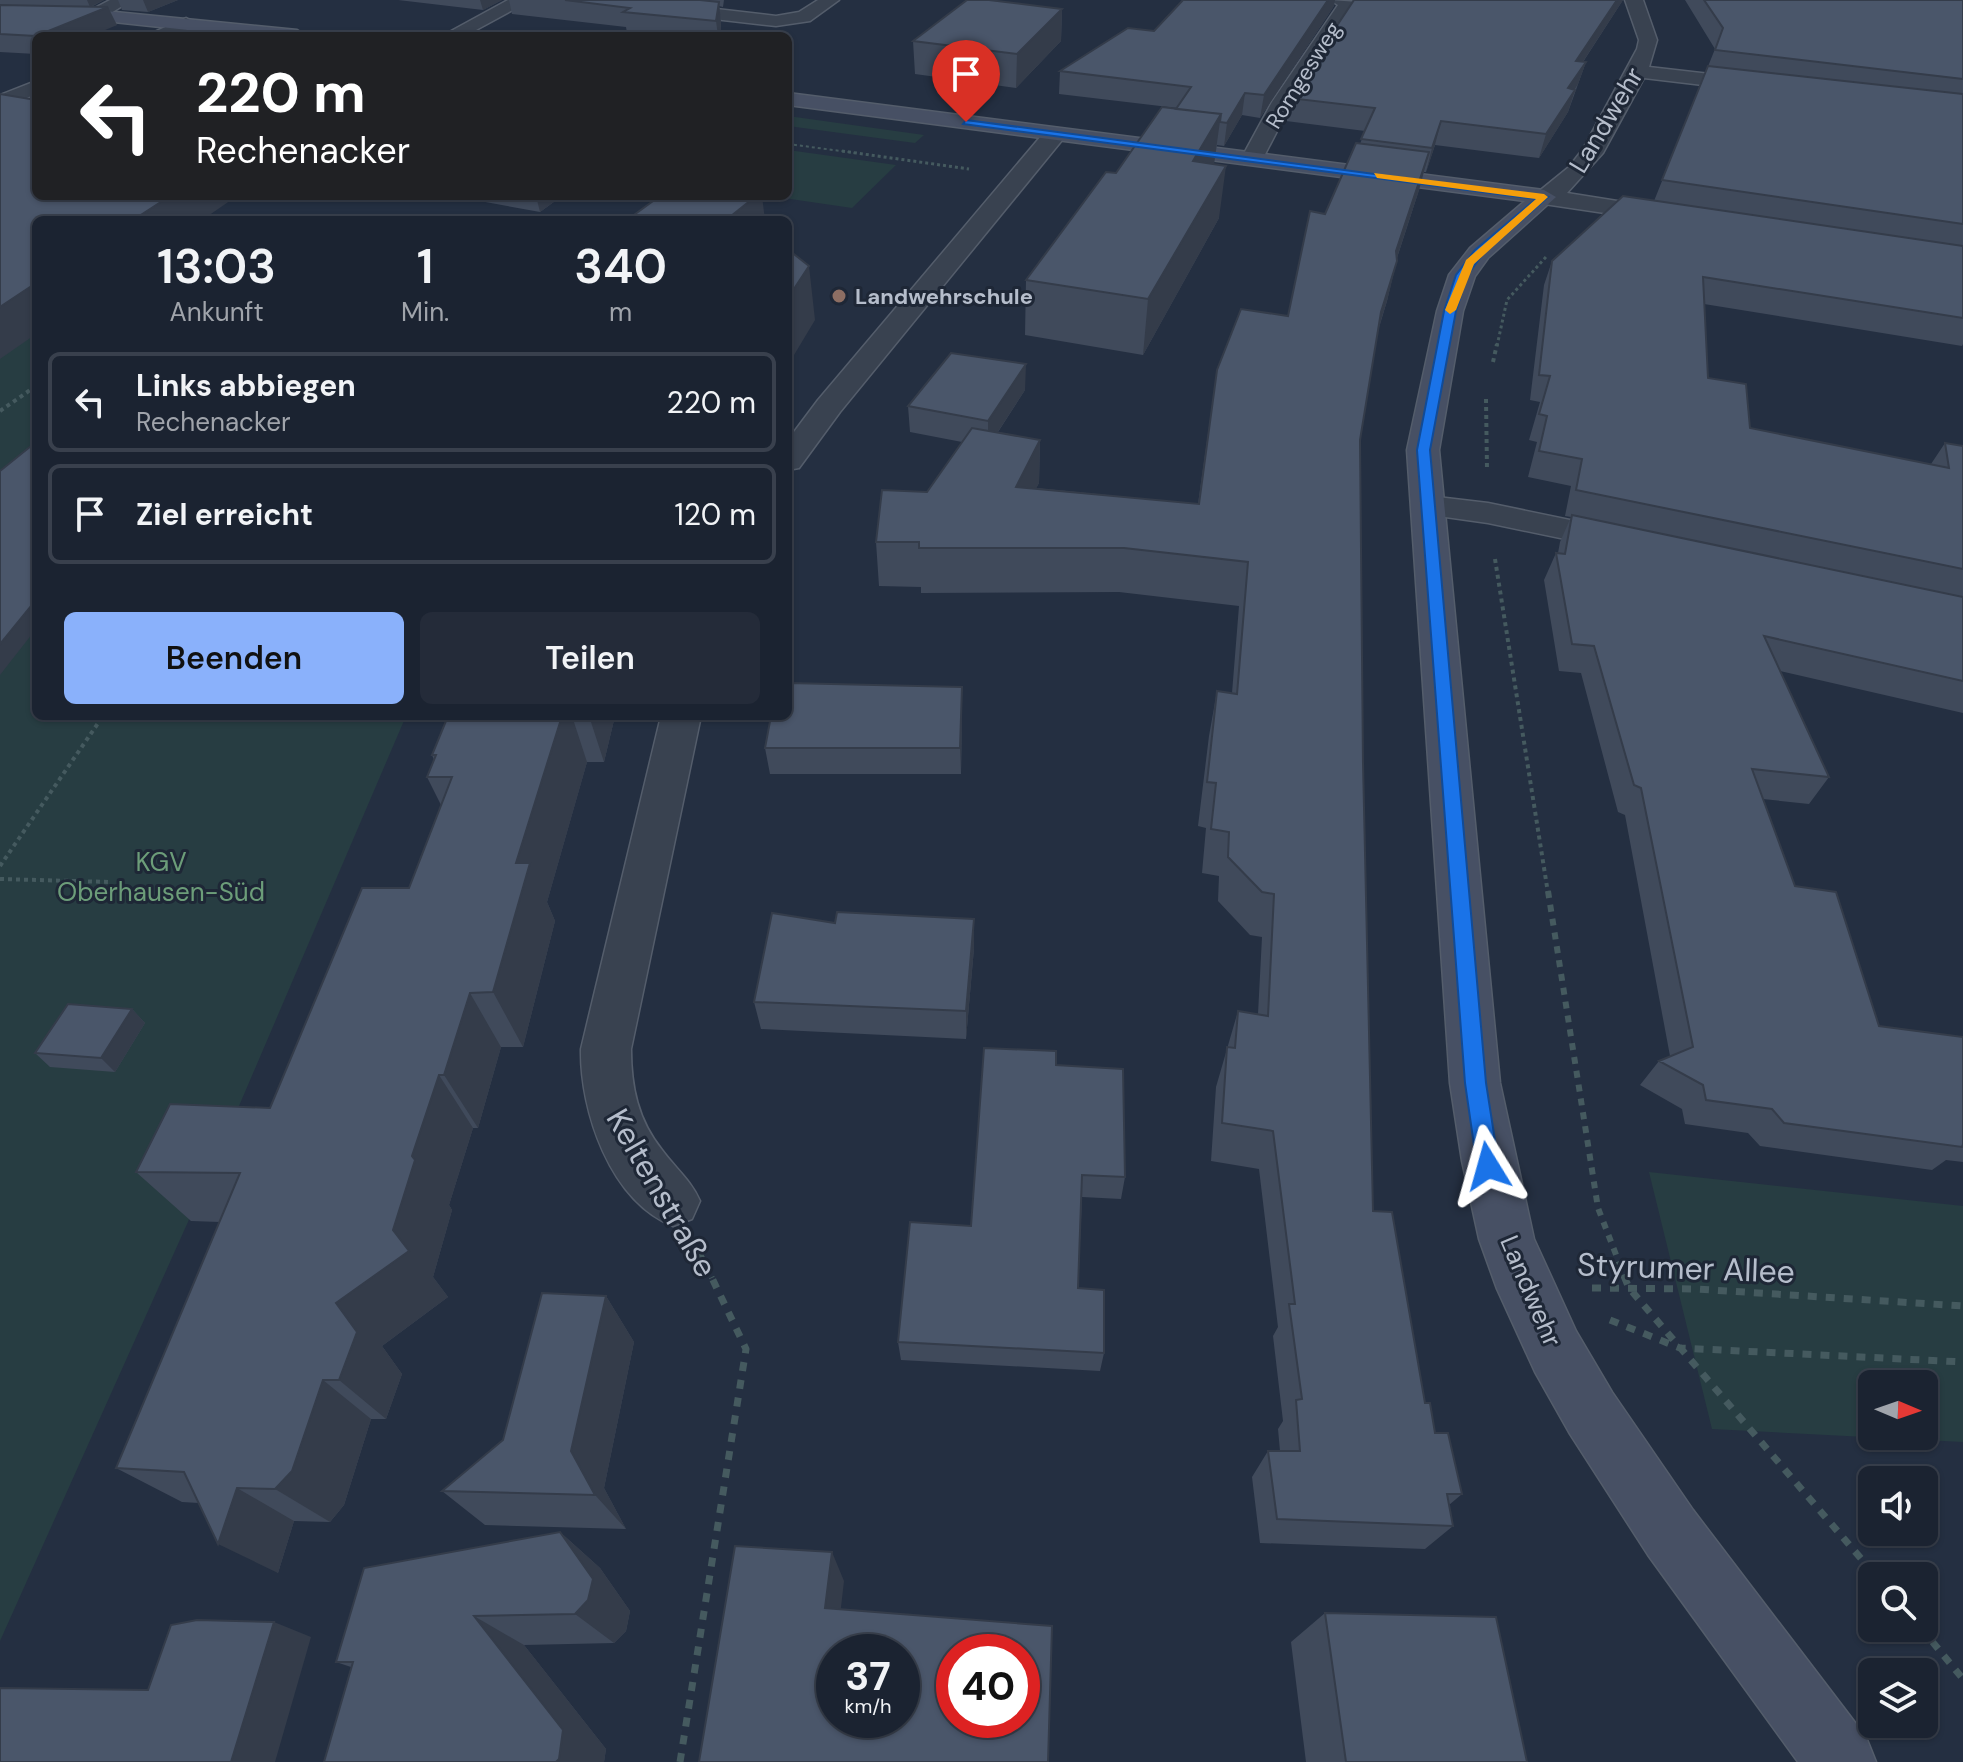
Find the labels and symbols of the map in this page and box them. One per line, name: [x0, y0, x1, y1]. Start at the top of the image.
street label: Romgesweg: [1259, 16, 1348, 134]
pin: [932, 40, 1000, 122]
street label: Landwehr: [1561, 61, 1651, 179]
place label: Landwehrschule: [855, 282, 1033, 311]
marker: Landwehrschule: [830, 287, 848, 305]
park label: KGV Oberhausen-Süd: [57, 845, 265, 909]
street label: Keltenstraße: [597, 1101, 727, 1285]
position arrow: [1446, 1124, 1530, 1208]
street label: Landwehr: [1492, 1230, 1570, 1352]
street label: Styrumer Allee: [1576, 1243, 1796, 1293]
north arrow: [1858, 1370, 1938, 1450]
speed limit sign: 40: [936, 1634, 1040, 1738]

